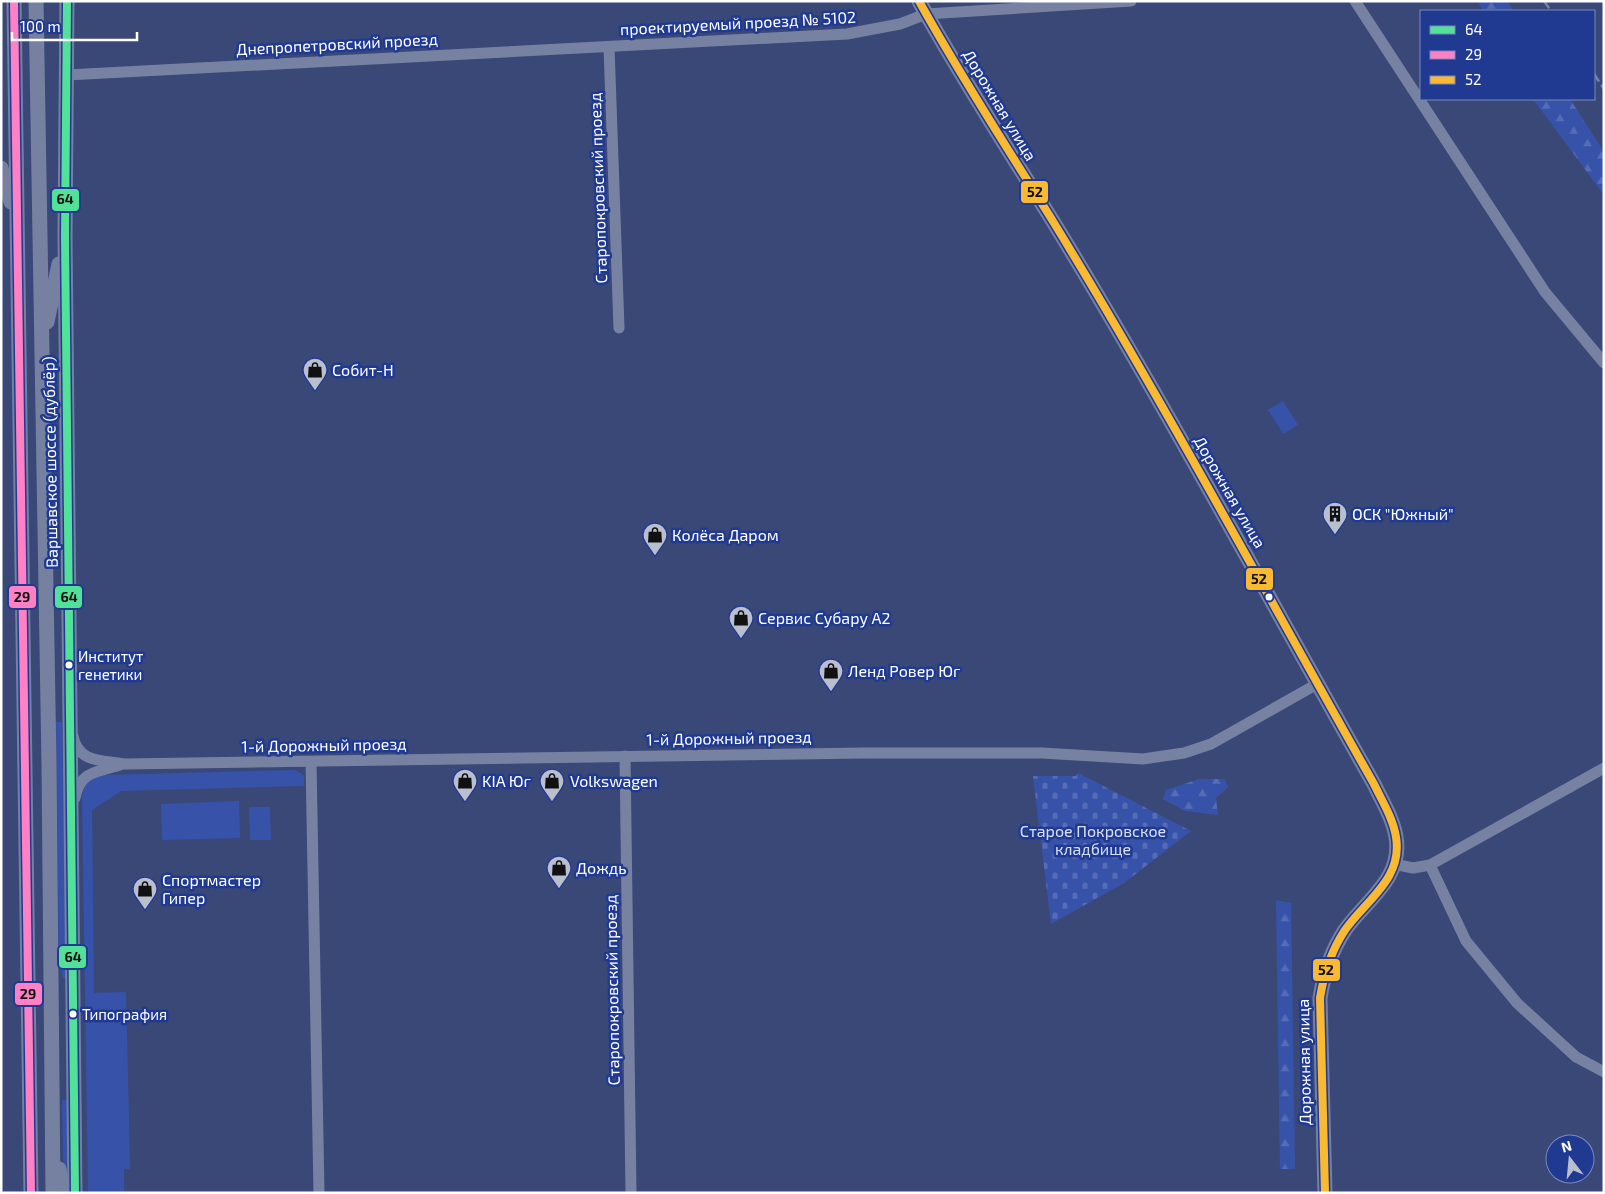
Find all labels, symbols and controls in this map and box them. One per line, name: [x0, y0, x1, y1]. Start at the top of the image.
street label: проектируемый проезд № 5102: [620, 7, 856, 39]
scale bar: [12, 10, 138, 42]
legend: [1420, 10, 1595, 100]
text: 100 m: [20, 17, 61, 35]
text: 64: [1465, 20, 1483, 38]
street label: Днепропетровский проезд: [236, 29, 438, 58]
text: 29: [1465, 45, 1482, 63]
street label: Дорожная улица: [959, 46, 1041, 164]
text: 52: [1465, 70, 1481, 88]
street label: Старопокровский проезд: [585, 92, 610, 284]
line badge: 52: [1020, 180, 1049, 204]
text: 52: [1027, 183, 1043, 200]
line badge: 64: [51, 188, 80, 212]
text: 64: [56, 190, 74, 207]
street label: Варшавское шоссе (дублёр): [38, 356, 62, 568]
shop icon: Собит-Н: [302, 357, 328, 391]
place label: Собит-Н: [332, 360, 394, 379]
street label: Дорожная улица: [1190, 432, 1270, 552]
building icon: ОСК "Южный": [1322, 501, 1348, 535]
place label: ОСК "Южный": [1352, 504, 1454, 523]
shop icon: Колёса Даром: [642, 522, 668, 556]
place label: Колёса Даром: [672, 525, 779, 544]
line badge: 52: [1245, 567, 1274, 591]
text: 52: [1251, 570, 1267, 587]
line badge: 29: [8, 585, 37, 609]
line badge: 64: [54, 585, 83, 609]
text: 29: [14, 588, 30, 605]
text: 64: [60, 588, 78, 605]
unlabelled marker: [1264, 592, 1274, 602]
shop icon: Сервис Субару А2: [728, 605, 754, 639]
place label: Сервис Субару А2: [758, 608, 890, 628]
place label: Институт генетики: [78, 647, 143, 683]
shop icon: Ленд Ровер Юг: [818, 658, 844, 692]
marker: Институт генетики: [64, 660, 74, 670]
place label: Ленд Ровер Юг: [848, 661, 961, 680]
street label: 1-й Дорожный проезд: [646, 727, 812, 748]
street label: 1-й Дорожный проезд: [241, 734, 407, 755]
shop icon: KIA Юг: [452, 768, 478, 802]
shop icon: Volkswagen: [539, 768, 565, 802]
place label: KIA Юг: [482, 771, 532, 790]
place label: Volkswagen: [570, 771, 658, 790]
park label: Старое Покровское кладбище: [1020, 821, 1166, 858]
shop icon: Дождь: [546, 855, 572, 889]
place label: Дождь: [576, 858, 626, 877]
place label: Спортмастер Гипер: [162, 870, 261, 907]
shop icon: Спортмастер Гипер: [132, 876, 158, 910]
street label: Старопокровский проезд: [600, 894, 623, 1086]
line badge: 64: [58, 945, 87, 969]
text: 64: [64, 948, 82, 965]
line badge: 52: [1312, 958, 1341, 982]
text: 52: [1318, 961, 1334, 978]
line badge: 29: [14, 982, 43, 1006]
text: 29: [20, 985, 36, 1002]
street label: Дорожная улица: [1293, 999, 1315, 1125]
place label: Типография: [82, 1005, 167, 1023]
marker: Типография: [68, 1009, 78, 1019]
north arrow: [1545, 1134, 1595, 1184]
text: N: [1559, 1136, 1573, 1156]

